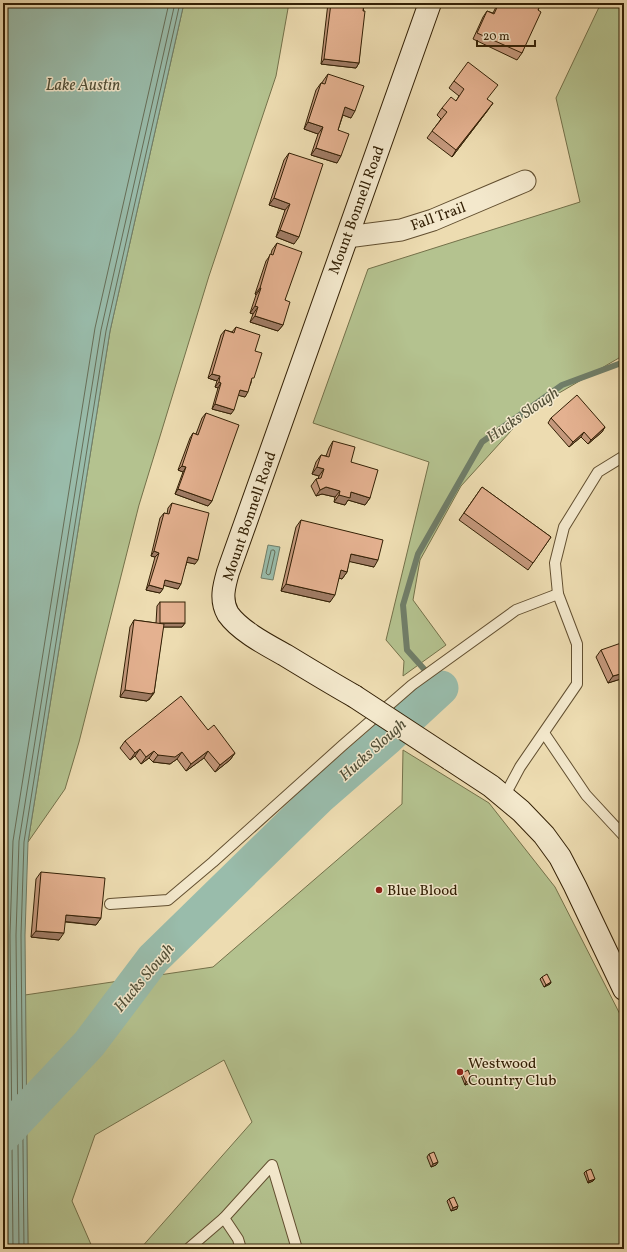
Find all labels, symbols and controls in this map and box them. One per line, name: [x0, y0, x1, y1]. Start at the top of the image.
scale bar: [477, 22, 535, 48]
text: 20 m: [483, 29, 510, 45]
water label: Lake Austin: [46, 75, 120, 97]
street label: Mount Bonnell Road: [324, 143, 390, 278]
street label: Fall Trail: [408, 198, 469, 237]
water label: Hucks Slough: [482, 383, 564, 449]
street label: Mount Bonnell Road: [218, 449, 282, 584]
water label: Hucks Slough: [335, 714, 412, 787]
place label: Blue Blood: [387, 881, 458, 902]
marker: Blue Blood: [374, 885, 384, 895]
water label: Hucks Slough: [109, 939, 180, 1017]
place label: Westwood Country Club: [468, 1054, 556, 1092]
marker: Westwood Country Club: [455, 1067, 465, 1077]

